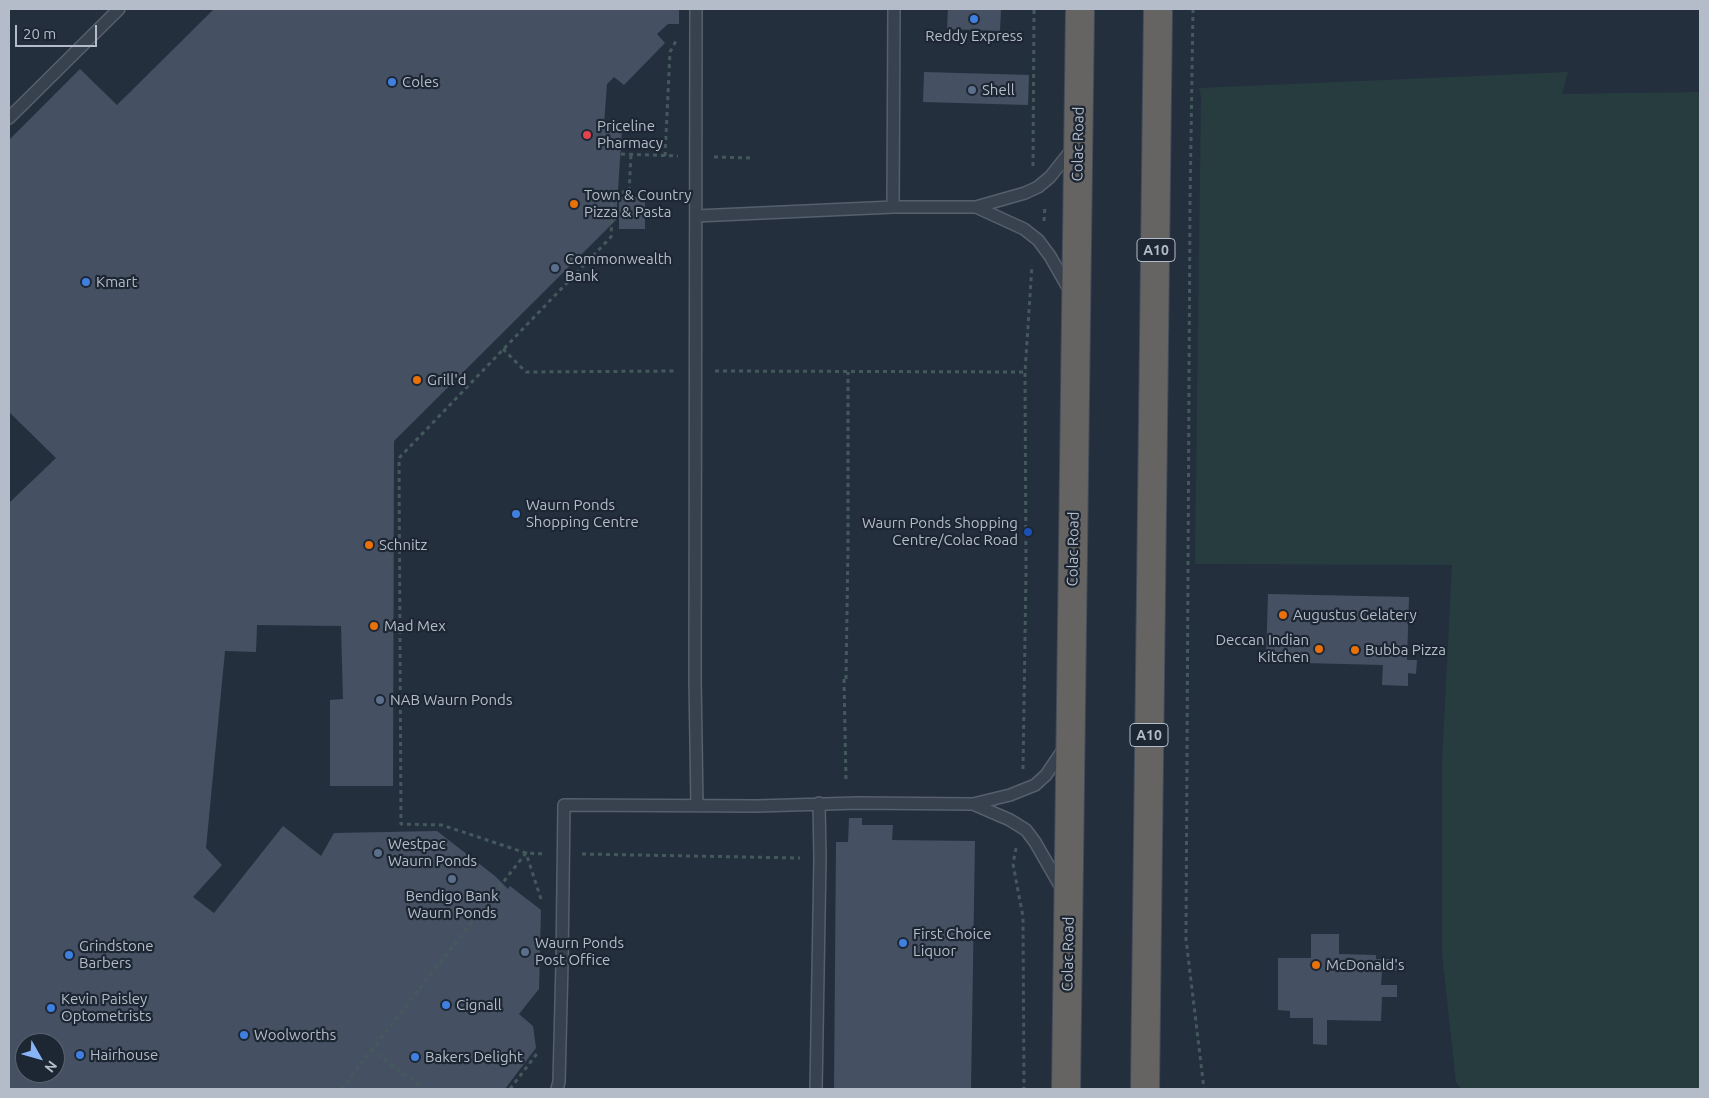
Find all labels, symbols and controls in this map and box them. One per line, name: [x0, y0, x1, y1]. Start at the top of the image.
marker: Reddy Express: [968, 13, 980, 25]
scale bar: [18, 15, 100, 47]
text: 20 m: [23, 25, 56, 42]
place label: Reddy Express: [925, 27, 1023, 45]
place label: Coles: [402, 73, 439, 91]
marker: Coles: [386, 76, 398, 88]
place label: Shell: [982, 81, 1015, 99]
marker: Shell: [966, 84, 978, 96]
street label: Colac Road: [1068, 107, 1088, 181]
place label: Priceline Pharmacy: [597, 117, 663, 152]
marker: Priceline Pharmacy: [581, 129, 593, 141]
place label: Town & Country Pizza & Pasta: [584, 186, 691, 221]
marker: Town & Country Pizza & Pasta: [568, 198, 580, 210]
road number: A10: [1137, 238, 1175, 262]
place label: Commonwealth Bank: [565, 250, 672, 285]
marker: Commonwealth Bank: [549, 262, 561, 274]
place label: Kmart: [96, 273, 137, 291]
marker: Kmart: [80, 276, 92, 288]
place label: Grill'd: [427, 371, 467, 389]
marker: Grill'd: [411, 374, 423, 386]
place label: Waurn Ponds Shopping Centre: [526, 496, 639, 531]
marker: Waurn Ponds Shopping Centre: [510, 508, 522, 520]
street label: Colac Road: [1063, 512, 1083, 586]
place label: Waurn Ponds Shopping Centre/Colac Road: [862, 514, 1018, 549]
marker: Waurn Ponds Shopping Centre/Colac Road: [1022, 526, 1034, 538]
place label: Schnitz: [379, 536, 427, 554]
marker: Schnitz: [363, 539, 375, 551]
place label: Augustus Gelatery: [1293, 606, 1417, 624]
marker: Augustus Gelatery: [1277, 609, 1289, 621]
place label: Mad Mex: [384, 617, 446, 635]
marker: Mad Mex: [368, 620, 380, 632]
place label: Deccan Indian Kitchen: [1215, 631, 1309, 666]
place label: Bubba Pizza: [1365, 641, 1446, 659]
marker: Deccan Indian Kitchen: [1313, 643, 1325, 655]
marker: Bubba Pizza: [1349, 644, 1361, 656]
place label: NAB Waurn Ponds: [390, 691, 512, 709]
marker: NAB Waurn Ponds: [374, 694, 386, 706]
road number: A10: [1130, 724, 1168, 746]
place label: Westpac Waurn Ponds: [388, 835, 477, 870]
marker: Westpac Waurn Ponds: [372, 847, 384, 859]
marker: Bendigo Bank Waurn Ponds: [446, 873, 458, 885]
place label: Bendigo Bank Waurn Ponds: [406, 887, 498, 922]
street label: Colac Road: [1058, 917, 1078, 991]
place label: First Choice Liquor: [913, 925, 991, 960]
place label: Waurn Ponds Post Office: [535, 934, 624, 969]
place label: Grindstone Barbers: [79, 937, 154, 972]
marker: First Choice Liquor: [897, 937, 909, 949]
marker: Waurn Ponds Post Office: [519, 946, 531, 958]
marker: Grindstone Barbers: [63, 949, 75, 961]
place label: McDonald's: [1326, 956, 1404, 974]
marker: McDonald's: [1310, 959, 1322, 971]
place label: Kevin Paisley Optometrists: [61, 990, 151, 1025]
place label: Cignall: [456, 996, 502, 1014]
marker: Cignall: [440, 999, 452, 1011]
marker: Kevin Paisley Optometrists: [45, 1002, 57, 1014]
place label: Woolworths: [254, 1026, 336, 1044]
marker: Woolworths: [238, 1029, 250, 1041]
north arrow: [15, 1033, 65, 1083]
place label: Hairhouse: [90, 1046, 158, 1064]
place label: Bakers Delight: [425, 1048, 523, 1066]
marker: Hairhouse: [74, 1049, 86, 1061]
marker: Bakers Delight: [409, 1051, 421, 1063]
text: N: [42, 1058, 61, 1076]

